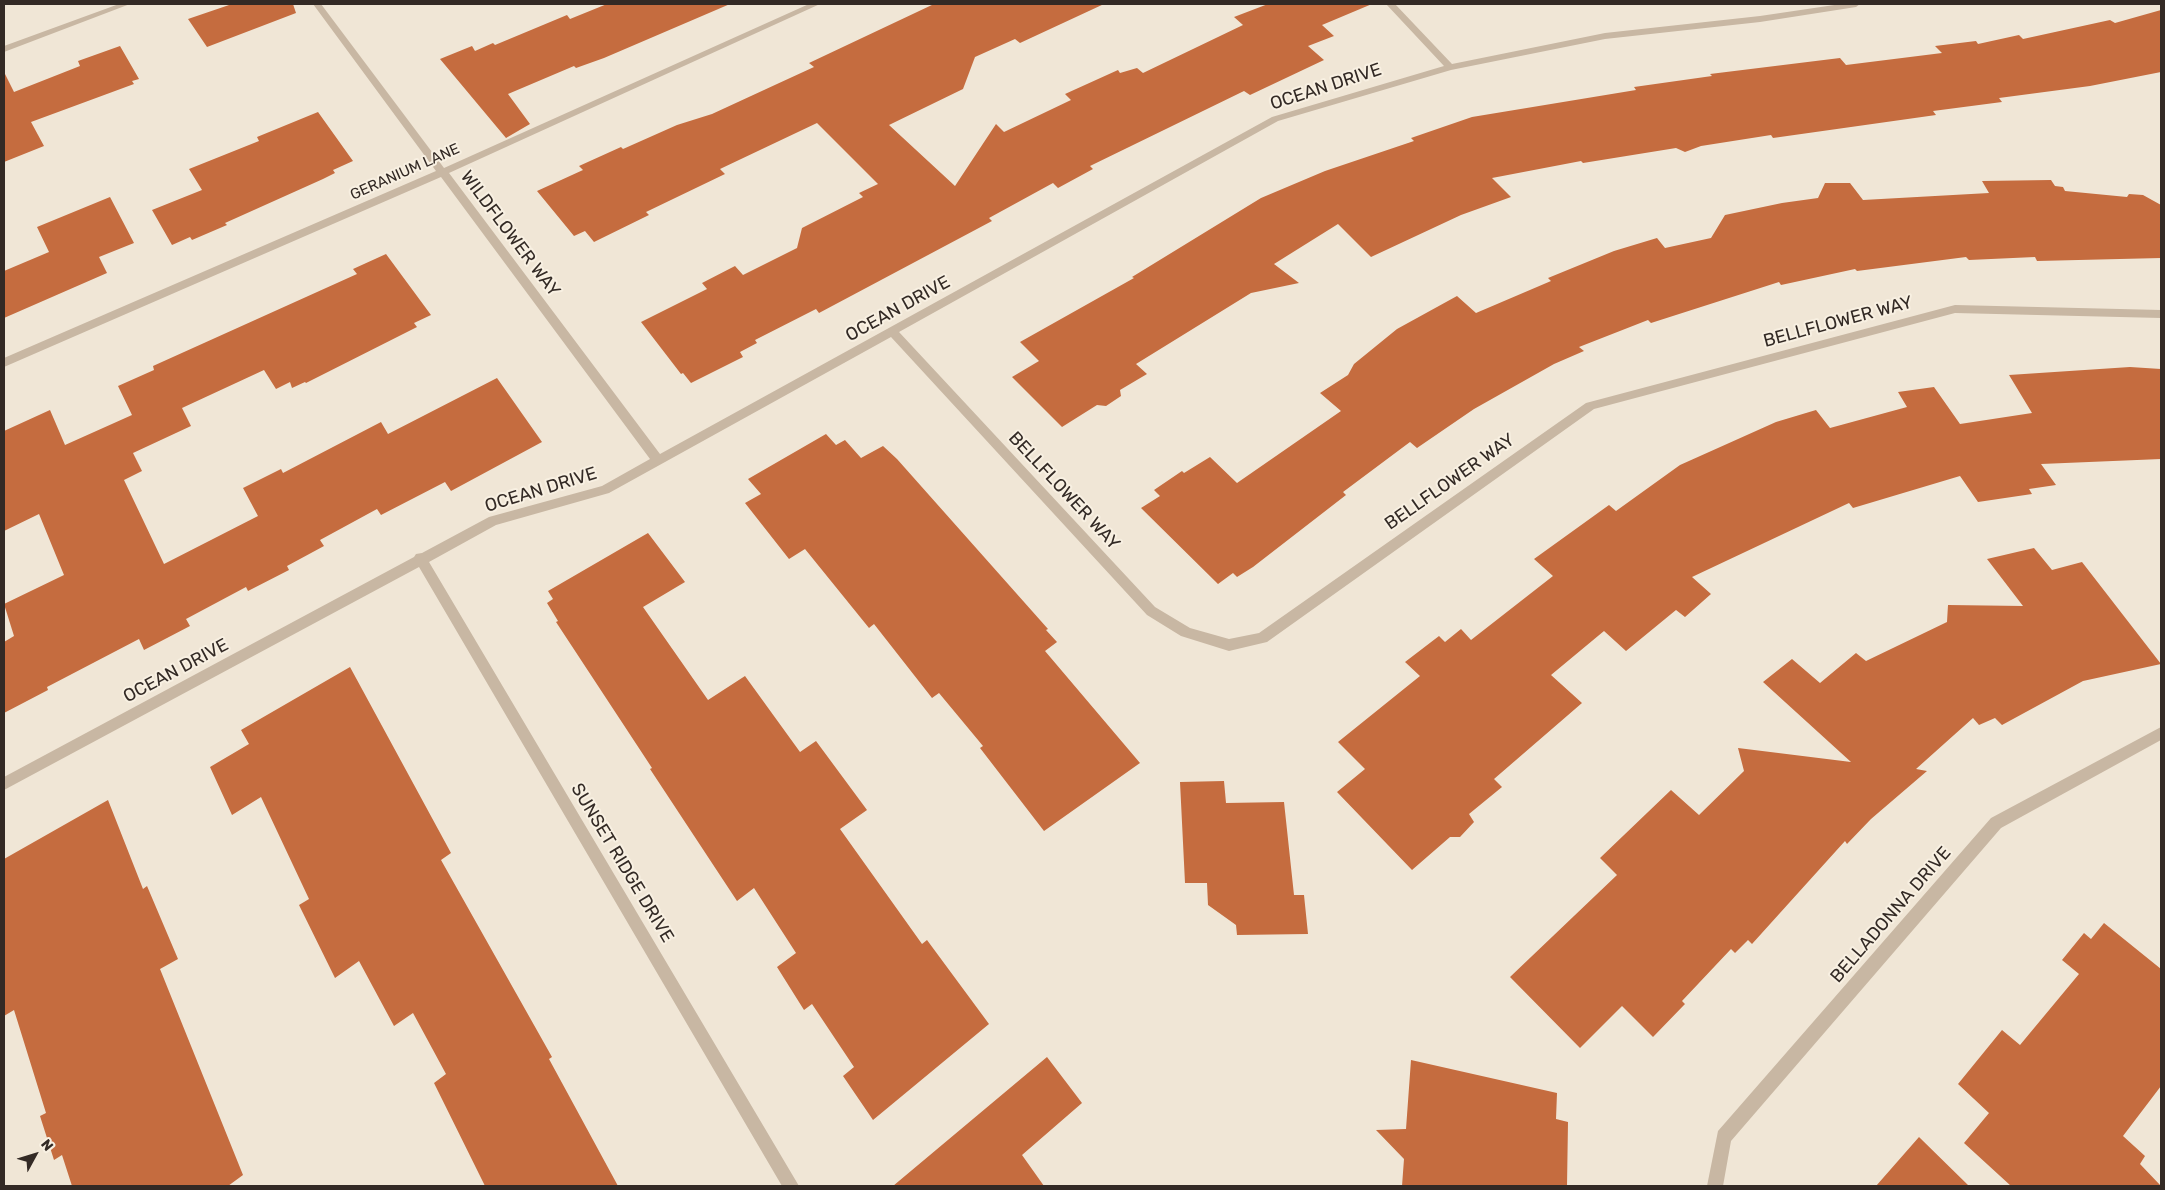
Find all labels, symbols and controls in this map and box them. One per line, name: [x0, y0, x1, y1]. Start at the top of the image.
street label: OCEAN DRIVE: [1268, 59, 1384, 115]
street label: GERANIUM LANE: [348, 140, 462, 204]
street label: WILDFLOWER WAY: [456, 167, 564, 301]
street label: OCEAN DRIVE: [842, 271, 954, 347]
street label: BELLFLOWER WAY: [1761, 292, 1915, 352]
street label: BELLFLOWER WAY: [1004, 427, 1124, 555]
street label: BELLFLOWER WAY: [1381, 429, 1519, 535]
street label: OCEAN DRIVE: [482, 463, 600, 517]
street label: OCEAN DRIVE: [120, 634, 232, 708]
street label: SUNSET RIDGE DRIVE: [566, 780, 678, 946]
street label: BELLADONNA DRIVE: [1826, 843, 1956, 987]
north arrow: [10, 1130, 60, 1180]
text: N: [37, 1136, 57, 1155]

